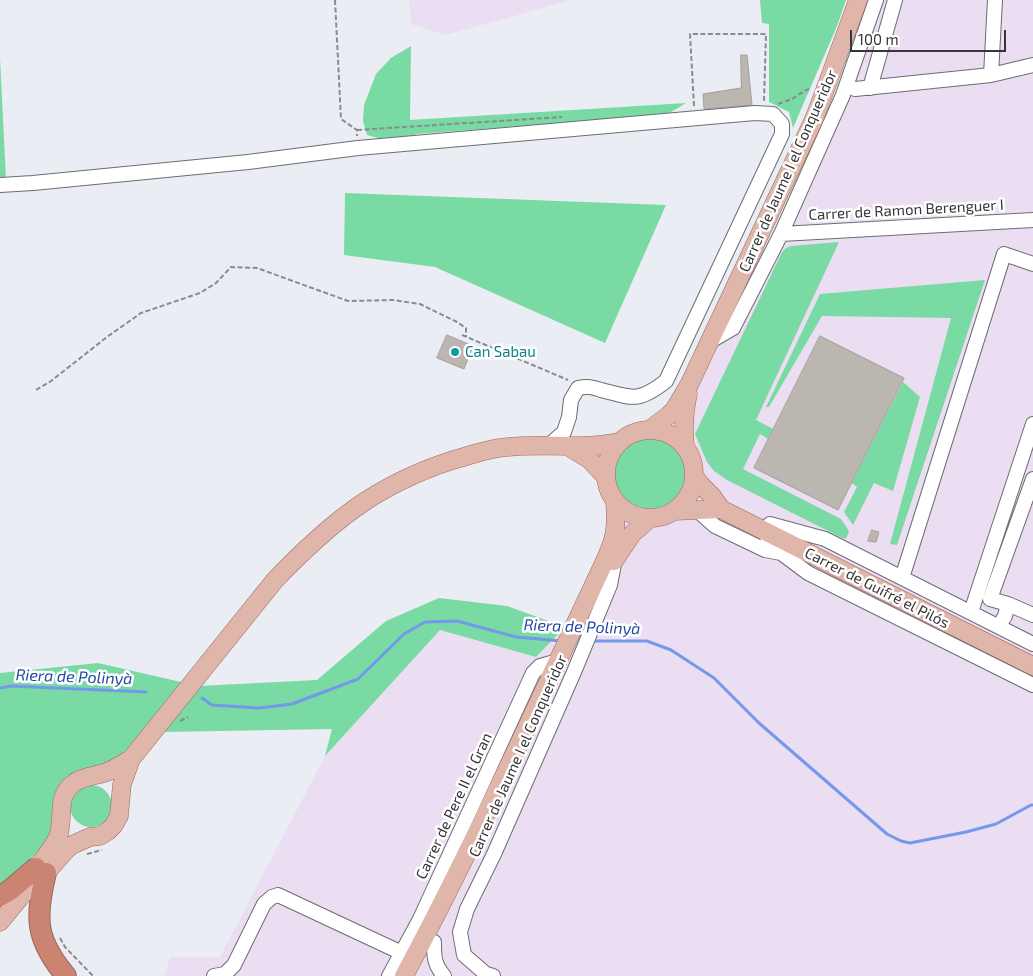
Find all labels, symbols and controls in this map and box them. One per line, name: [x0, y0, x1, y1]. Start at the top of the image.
scale bar: [853, 20, 1009, 52]
text: 100 m: [858, 30, 899, 48]
street label: Carrer de Jaume I el Conqueridor: [735, 67, 841, 275]
street label: Carrer de Ramon Berenguer I: [808, 196, 1004, 224]
place label: Can Sabau: [465, 343, 536, 361]
marker: Can Sabau: [449, 346, 461, 358]
street label: Carrer de Guifré el Pilós: [802, 544, 952, 632]
water label: Riera de Polinyà: [523, 615, 641, 639]
street label: Carrer de Jaume I el Conqueridor: [465, 652, 571, 860]
water label: Riera de Polinyà: [15, 665, 133, 689]
street label: Carrer de Pere II el Gran: [412, 730, 496, 882]

